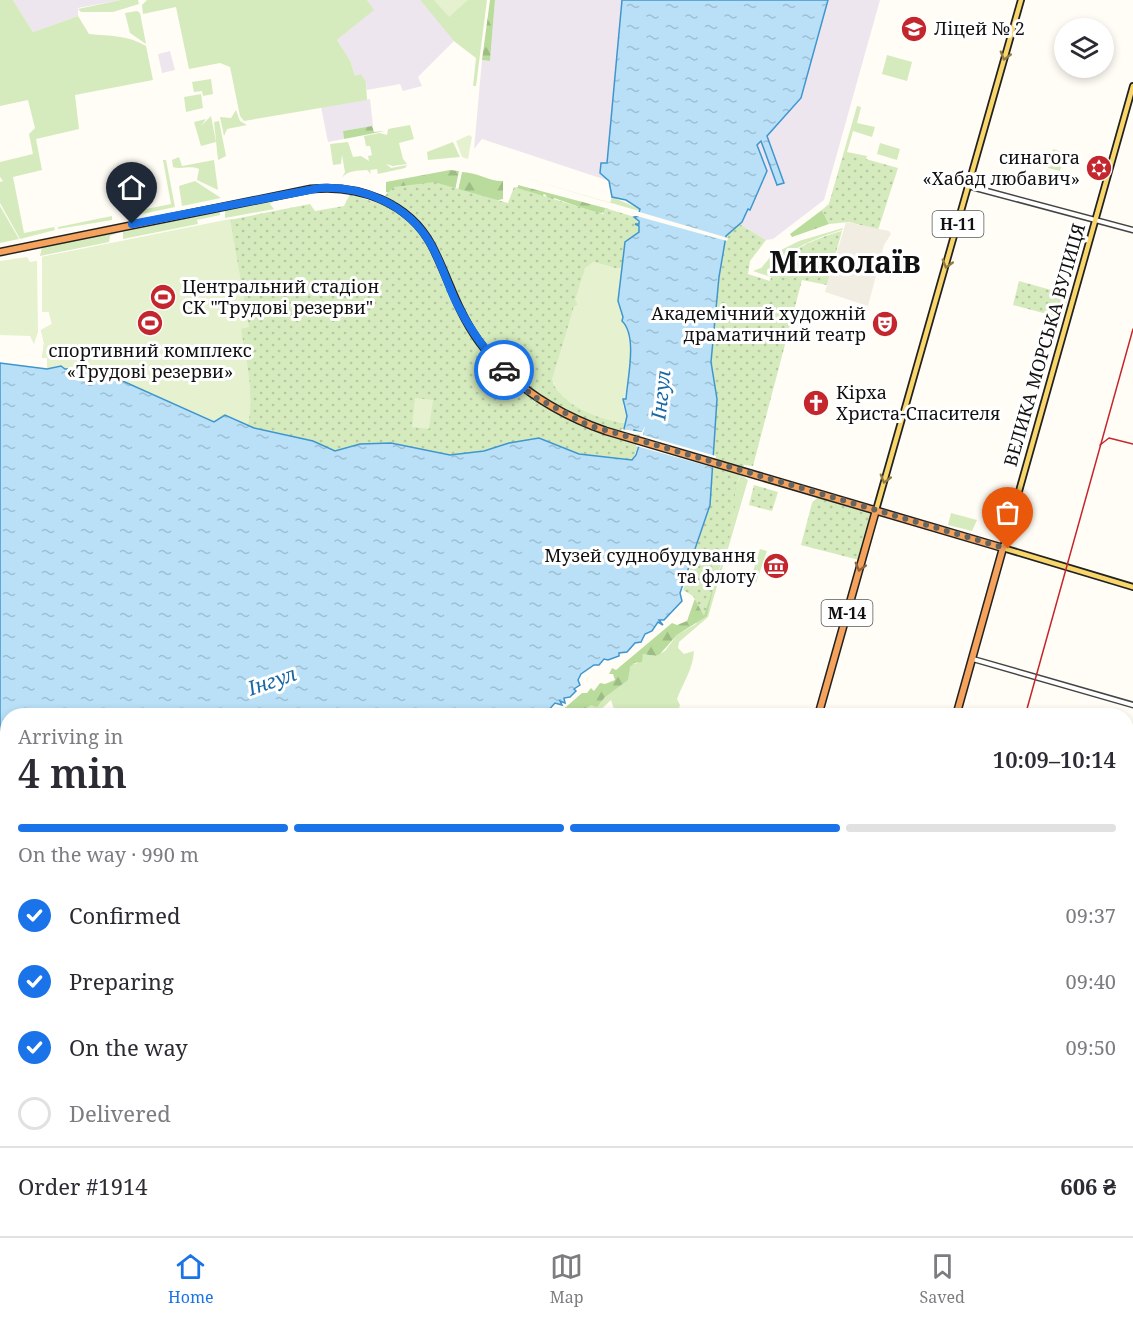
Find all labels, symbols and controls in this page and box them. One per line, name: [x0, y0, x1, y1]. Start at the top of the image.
school or university icon: Ліцей № 2: [899, 14, 929, 44]
place label: Ліцей № 2: [934, 16, 1025, 40]
map controls: [1054, 18, 1114, 78]
button: layers: [1054, 18, 1114, 78]
one-way arrow: [1000, 50, 1012, 61]
place label: синагога «Хабад любавич»: [923, 145, 1080, 190]
synagogue icon: синагога «Хабад любавич»: [1084, 153, 1114, 183]
pin: [106, 162, 157, 224]
icon: home: [115, 171, 148, 204]
road number: Н-11: [932, 211, 984, 237]
street label: ВЕЛИКА МОРСЬКА ВУЛИЦЯ: [998, 220, 1090, 469]
district label: Миколаїв: [769, 241, 921, 282]
one-way arrow: [942, 258, 954, 269]
place label: Центральний стадіон СК "Трудові резерви": [182, 274, 379, 319]
sports icon: Центральний стадіон СК "Трудові резерви": [148, 282, 178, 312]
place label: Академічний художній драматичний театр: [651, 301, 866, 346]
sports icon: спортивний комплекс «Трудові резерви»: [135, 308, 165, 338]
theatre icon: Академічний художній драматичний театр: [870, 309, 900, 339]
place label: спортивний комплекс «Трудові резерви»: [48, 338, 252, 383]
courier: [474, 340, 534, 400]
icon: car: [488, 354, 521, 387]
water label: Інгул: [644, 369, 677, 422]
place label: Кірха Христа-Спасителя: [836, 380, 1000, 425]
church icon: Кірха Христа-Спасителя: [801, 388, 831, 418]
one-way arrow: [880, 473, 892, 484]
pin: [982, 487, 1033, 549]
icon: bag: [991, 496, 1024, 529]
place label: Музей суднобудування та флоту: [544, 543, 757, 588]
museum icon: Музей суднобудування та флоту: [761, 551, 791, 581]
one-way arrow: [855, 561, 867, 572]
road number: М-14: [822, 600, 872, 626]
water label: Інгул: [243, 660, 300, 702]
text: Arriving in: [18, 723, 123, 750]
text: 10:09–10:14: [993, 744, 1116, 774]
text: 4 min: [18, 746, 127, 799]
text: On the way · 990 m: [18, 841, 199, 868]
icon: check: [18, 899, 51, 932]
text: Confirmed: [69, 900, 180, 930]
text: 09:37: [1066, 902, 1116, 929]
icon: check: [18, 965, 51, 998]
text: Preparing: [69, 966, 174, 996]
text: 09:40: [1066, 968, 1116, 995]
icon: check: [18, 1031, 51, 1064]
text: On the way: [69, 1032, 188, 1062]
text: 09:50: [1066, 1034, 1116, 1061]
text: Delivered: [69, 1098, 171, 1128]
text: Order #1914: [18, 1171, 148, 1201]
text: 606 ₴: [1060, 1171, 1116, 1201]
tab: Home: [168, 1250, 214, 1308]
tab: Map: [550, 1250, 584, 1308]
tab: Saved: [920, 1250, 965, 1308]

